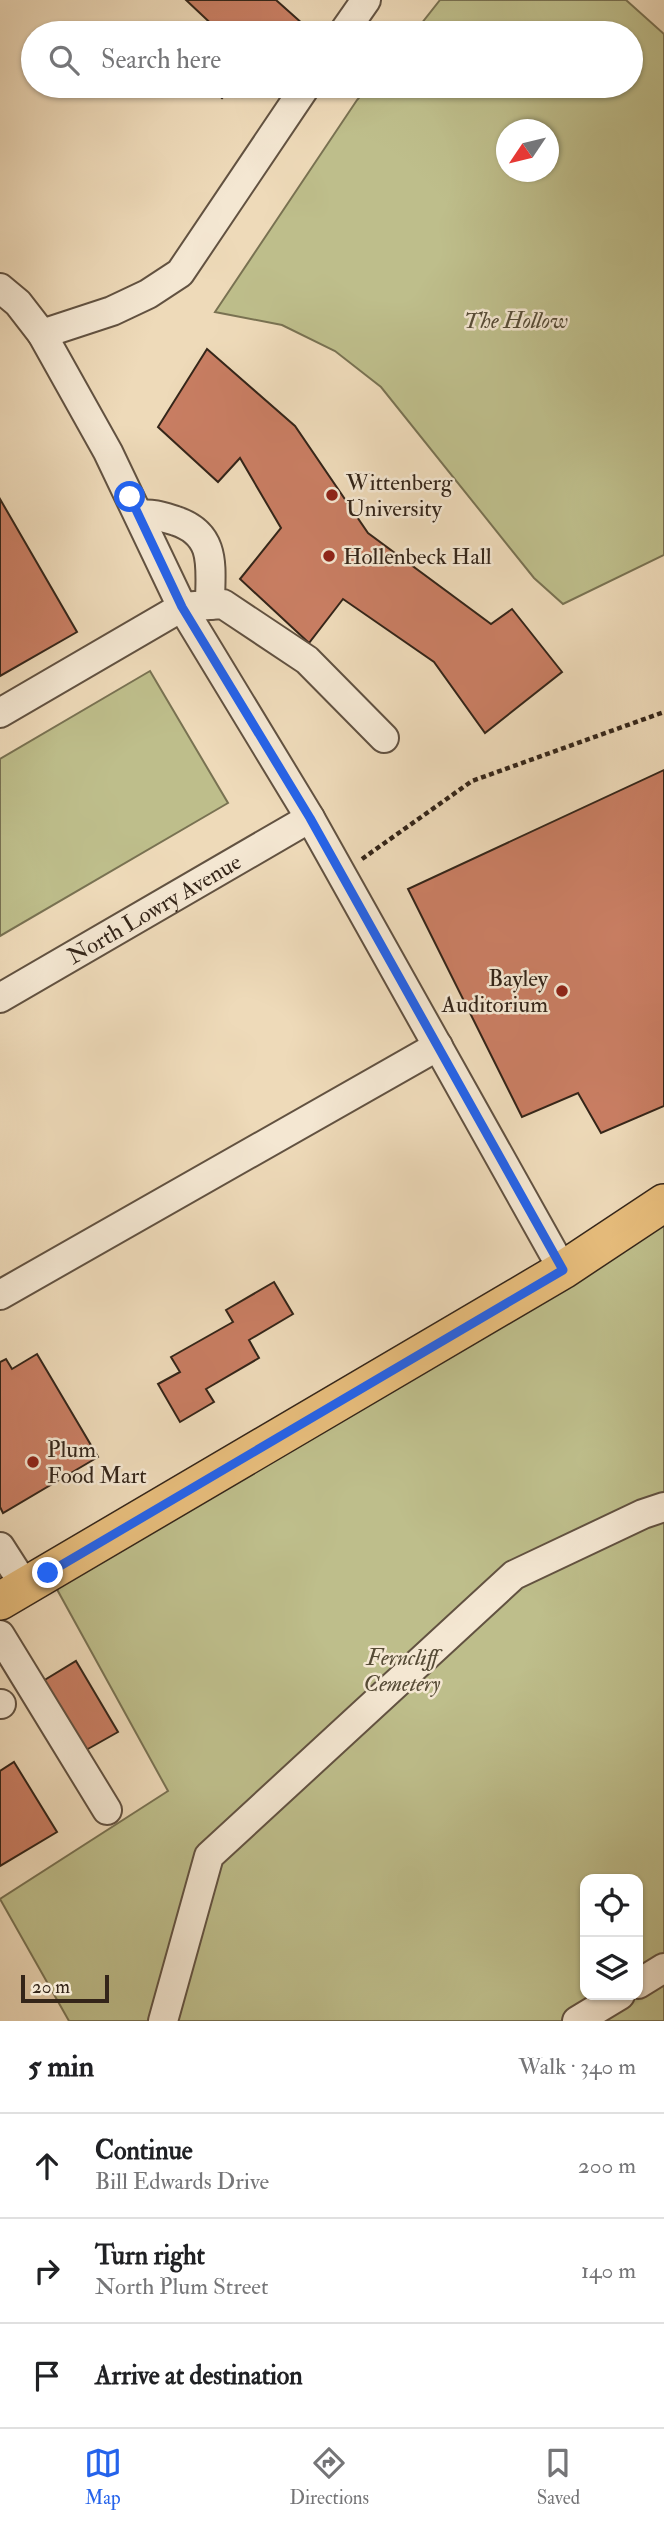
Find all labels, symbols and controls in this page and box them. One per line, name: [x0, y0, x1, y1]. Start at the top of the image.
search box: [21, 21, 643, 98]
icon: search: [45, 41, 83, 79]
text: Search here: [101, 44, 221, 76]
north arrow: [496, 119, 559, 182]
park label: The Hollow: [464, 306, 568, 335]
place label: Wittenberg University: [345, 468, 453, 523]
route start: [114, 481, 145, 512]
marker: Wittenberg University: [324, 487, 340, 503]
place label: Hollenbeck Hall: [343, 542, 492, 571]
marker: Hollenbeck Hall: [321, 548, 337, 564]
street label: North Lowry Avenue: [62, 847, 247, 971]
place label: Bayley Auditorium: [441, 964, 549, 1019]
marker: Bayley Auditorium: [554, 983, 570, 999]
place label: Plum Food Mart: [47, 1435, 147, 1490]
marker: Plum Food Mart: [25, 1454, 41, 1470]
route end: [32, 1557, 63, 1588]
park label: Ferncliff Cemetery: [364, 1643, 443, 1698]
map controls: [580, 1874, 643, 2000]
button: locate: [580, 1874, 643, 1937]
button: layers: [580, 1937, 643, 2000]
scale bar: [21, 1972, 108, 2004]
text: 20 m: [32, 1975, 70, 1999]
text: 5 min: [28, 2048, 94, 2085]
text: Walk · 340 m: [518, 2052, 636, 2081]
text: Continue: [95, 2135, 193, 2167]
icon: ahead: [28, 2147, 66, 2185]
text: 200 m: [578, 2151, 636, 2180]
text: Bill Edwards Drive: [95, 2167, 269, 2196]
text: Turn right: [95, 2240, 205, 2272]
icon: right: [28, 2252, 66, 2290]
text: 140 m: [581, 2256, 636, 2285]
text: North Plum Street: [95, 2272, 268, 2301]
icon: arrive: [28, 2357, 66, 2395]
text: Arrive at destination: [95, 2360, 303, 2392]
tab: Map: [84, 2444, 122, 2510]
tab: Directions: [289, 2444, 369, 2510]
tab: Saved: [537, 2444, 580, 2510]

